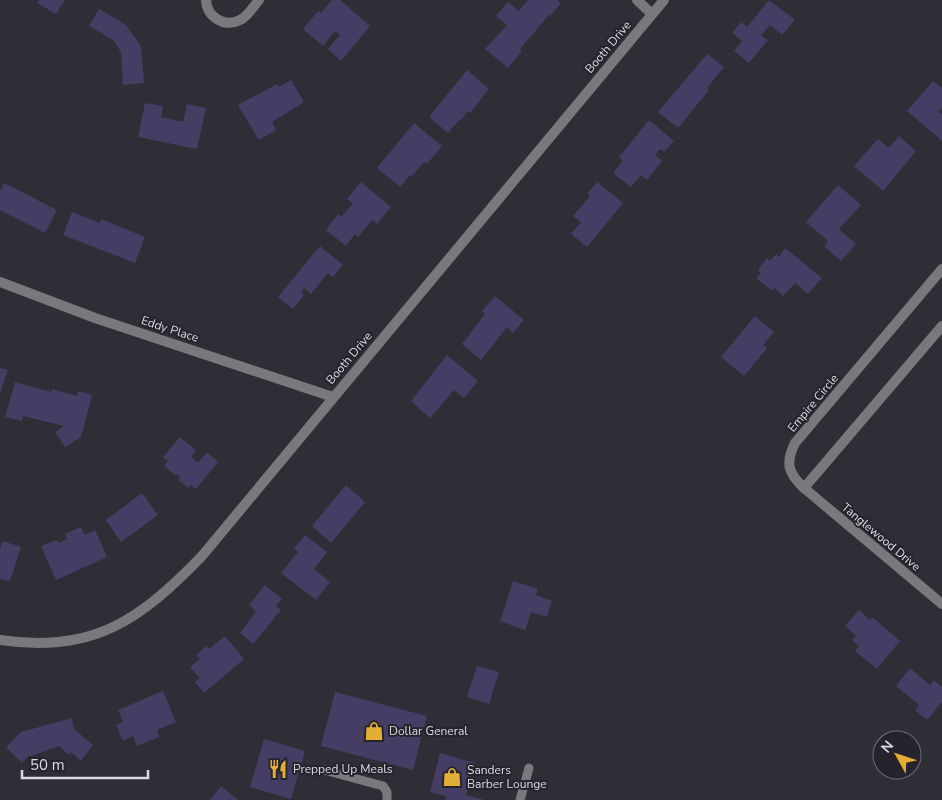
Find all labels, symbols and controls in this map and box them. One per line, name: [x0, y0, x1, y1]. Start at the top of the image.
street label: Booth Drive: [581, 17, 635, 77]
street label: Eddy Place: [139, 312, 201, 346]
street label: Booth Drive: [322, 328, 376, 388]
street label: Empire Circle: [784, 371, 842, 435]
street label: Tanglewood Drive: [838, 499, 924, 575]
shop icon: Dollar General: [363, 720, 385, 742]
place label: Dollar General: [389, 723, 468, 739]
north arrow: [872, 730, 922, 780]
text: N: [877, 737, 898, 757]
scale bar: [22, 748, 149, 780]
text: 50 m: [30, 755, 65, 775]
restaurant icon: Prepped Up Meals: [267, 758, 289, 780]
place label: Prepped Up Meals: [293, 761, 393, 777]
place label: Sanders Barber Lounge: [467, 762, 547, 792]
shop icon: Sanders Barber Lounge: [441, 766, 463, 788]

